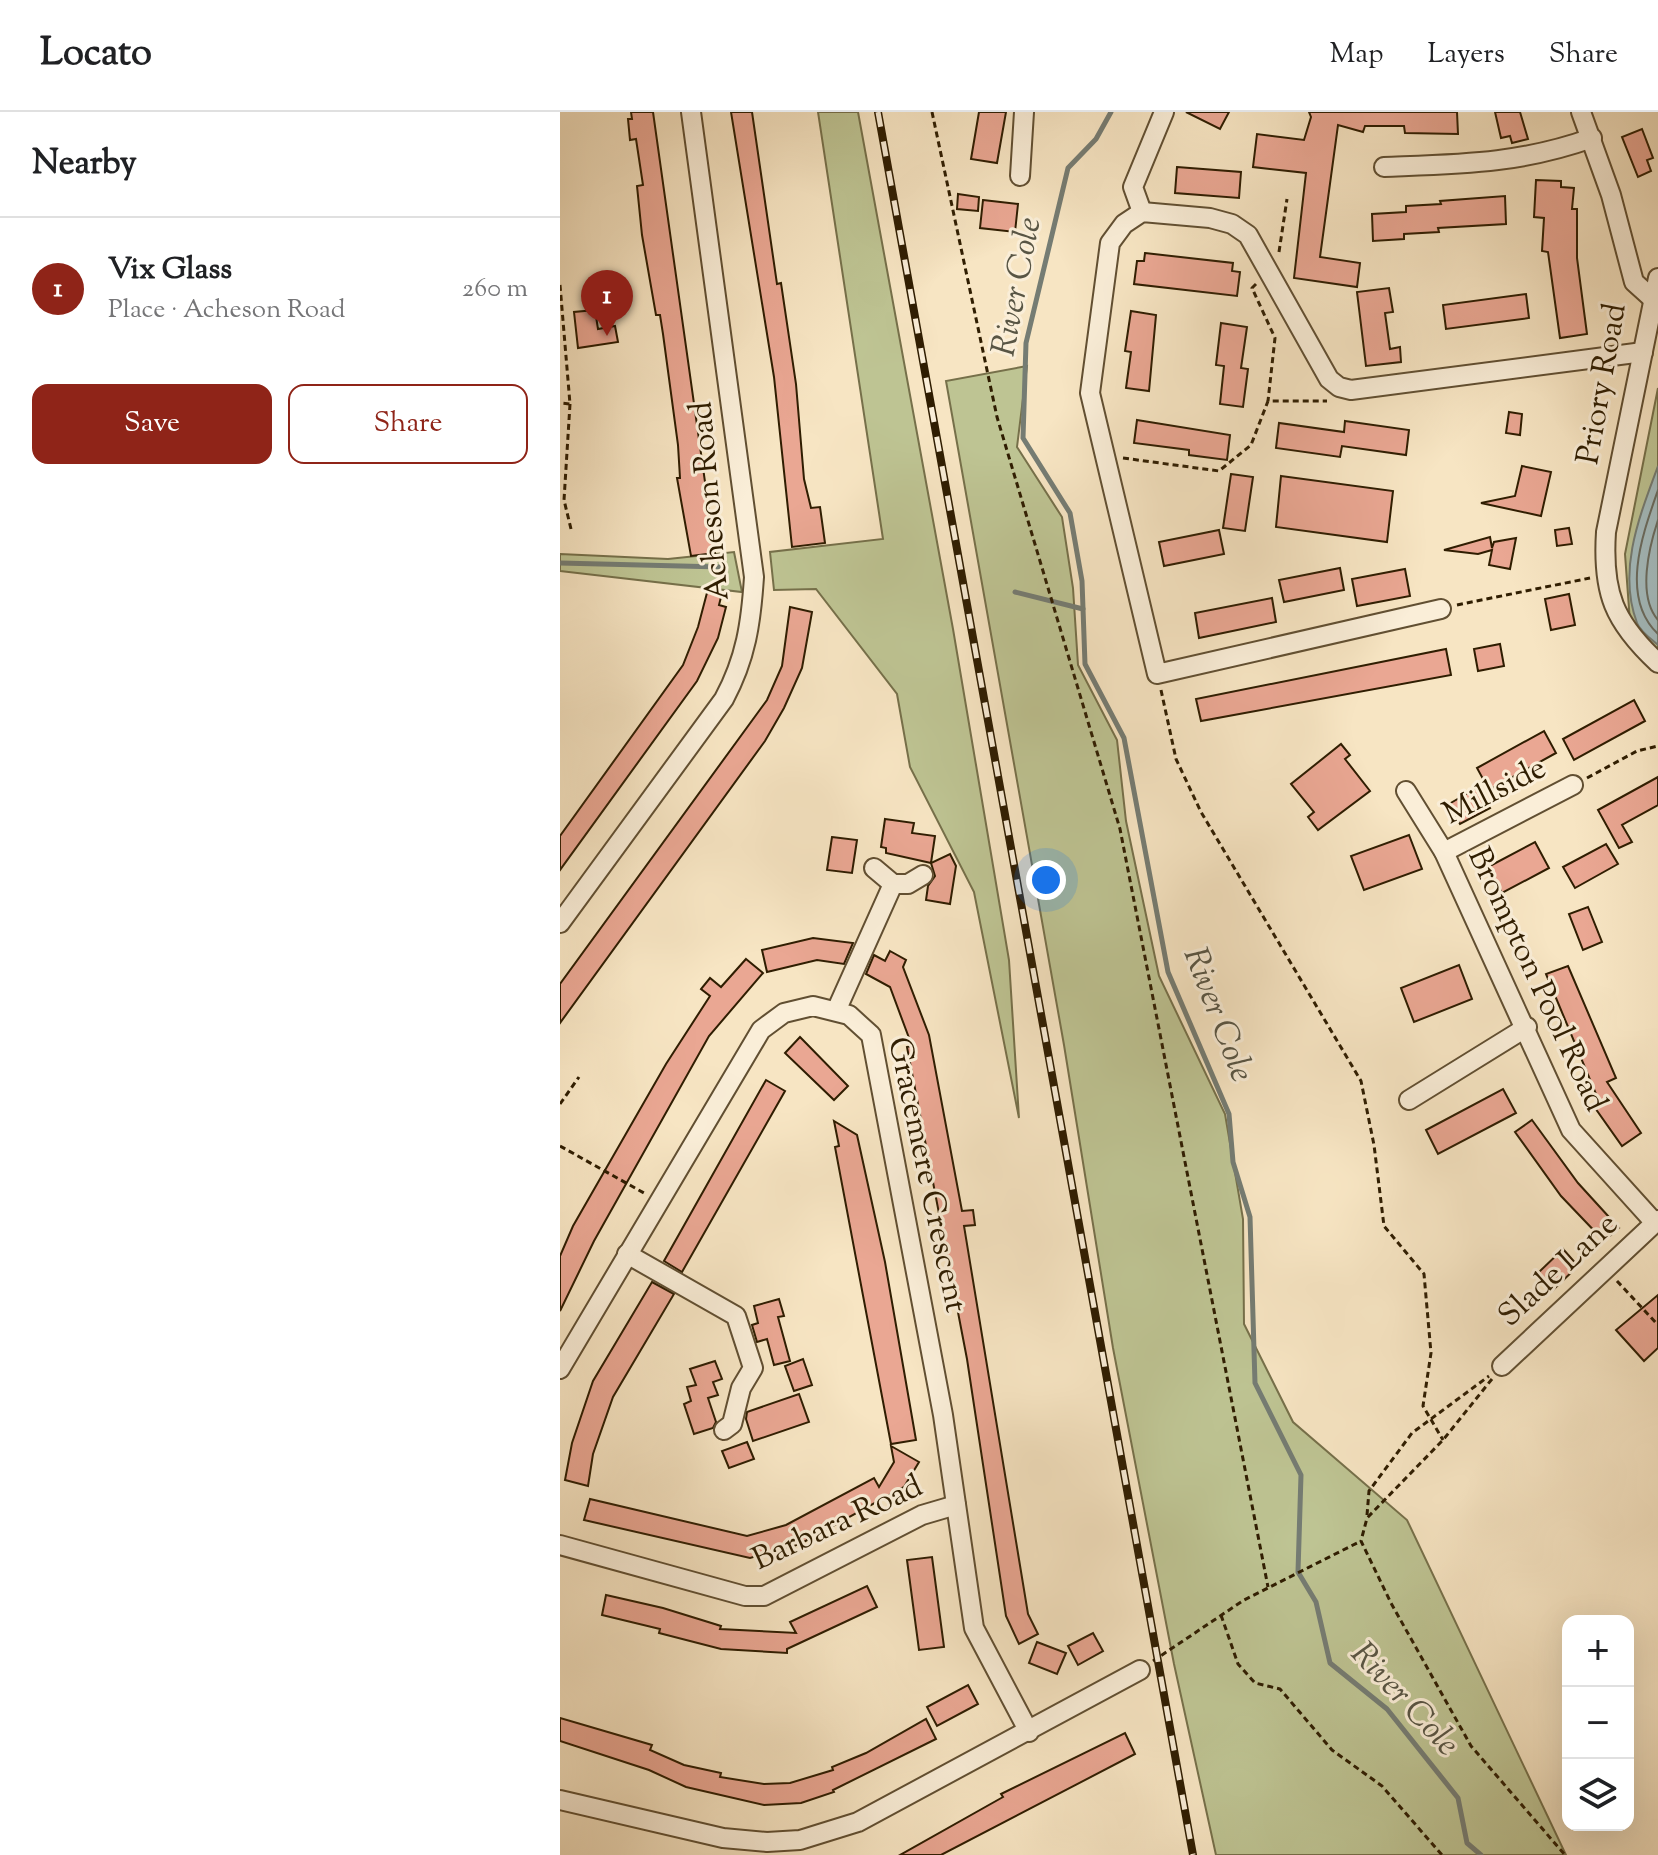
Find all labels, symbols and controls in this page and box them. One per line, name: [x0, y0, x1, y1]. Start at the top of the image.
text: Locato: [40, 28, 152, 82]
text: Map: [1330, 35, 1383, 75]
text: Layers: [1427, 35, 1505, 75]
text: Share: [1549, 35, 1618, 75]
text: Nearby: [32, 140, 137, 189]
water label: River Cole: [981, 213, 1055, 361]
text: Vix Glass: [108, 249, 232, 292]
pin: 1: [581, 270, 633, 336]
text: 1: [54, 271, 62, 308]
text: 260 m: [462, 271, 528, 308]
text: Place · Acheson Road: [108, 292, 345, 329]
street label: Priory Road: [1566, 300, 1640, 468]
button: Save: [32, 384, 272, 464]
button: Share: [288, 384, 528, 464]
street label: Acheson Road: [679, 399, 743, 603]
street label: Millside: [1435, 746, 1555, 838]
street label: Brompton Pool Road: [1455, 840, 1617, 1120]
your location: [1026, 860, 1066, 900]
water label: River Cole: [1169, 941, 1265, 1089]
street label: Gracemere Crescent: [874, 1033, 978, 1317]
street label: Slade Lane: [1489, 1203, 1629, 1339]
street label: Barbara Road: [745, 1464, 931, 1584]
map controls: [1562, 1615, 1634, 1831]
button: +: [1562, 1615, 1634, 1687]
water label: River Cole: [1338, 1632, 1470, 1768]
button: −: [1562, 1687, 1634, 1759]
button: layers: [1562, 1759, 1634, 1831]

